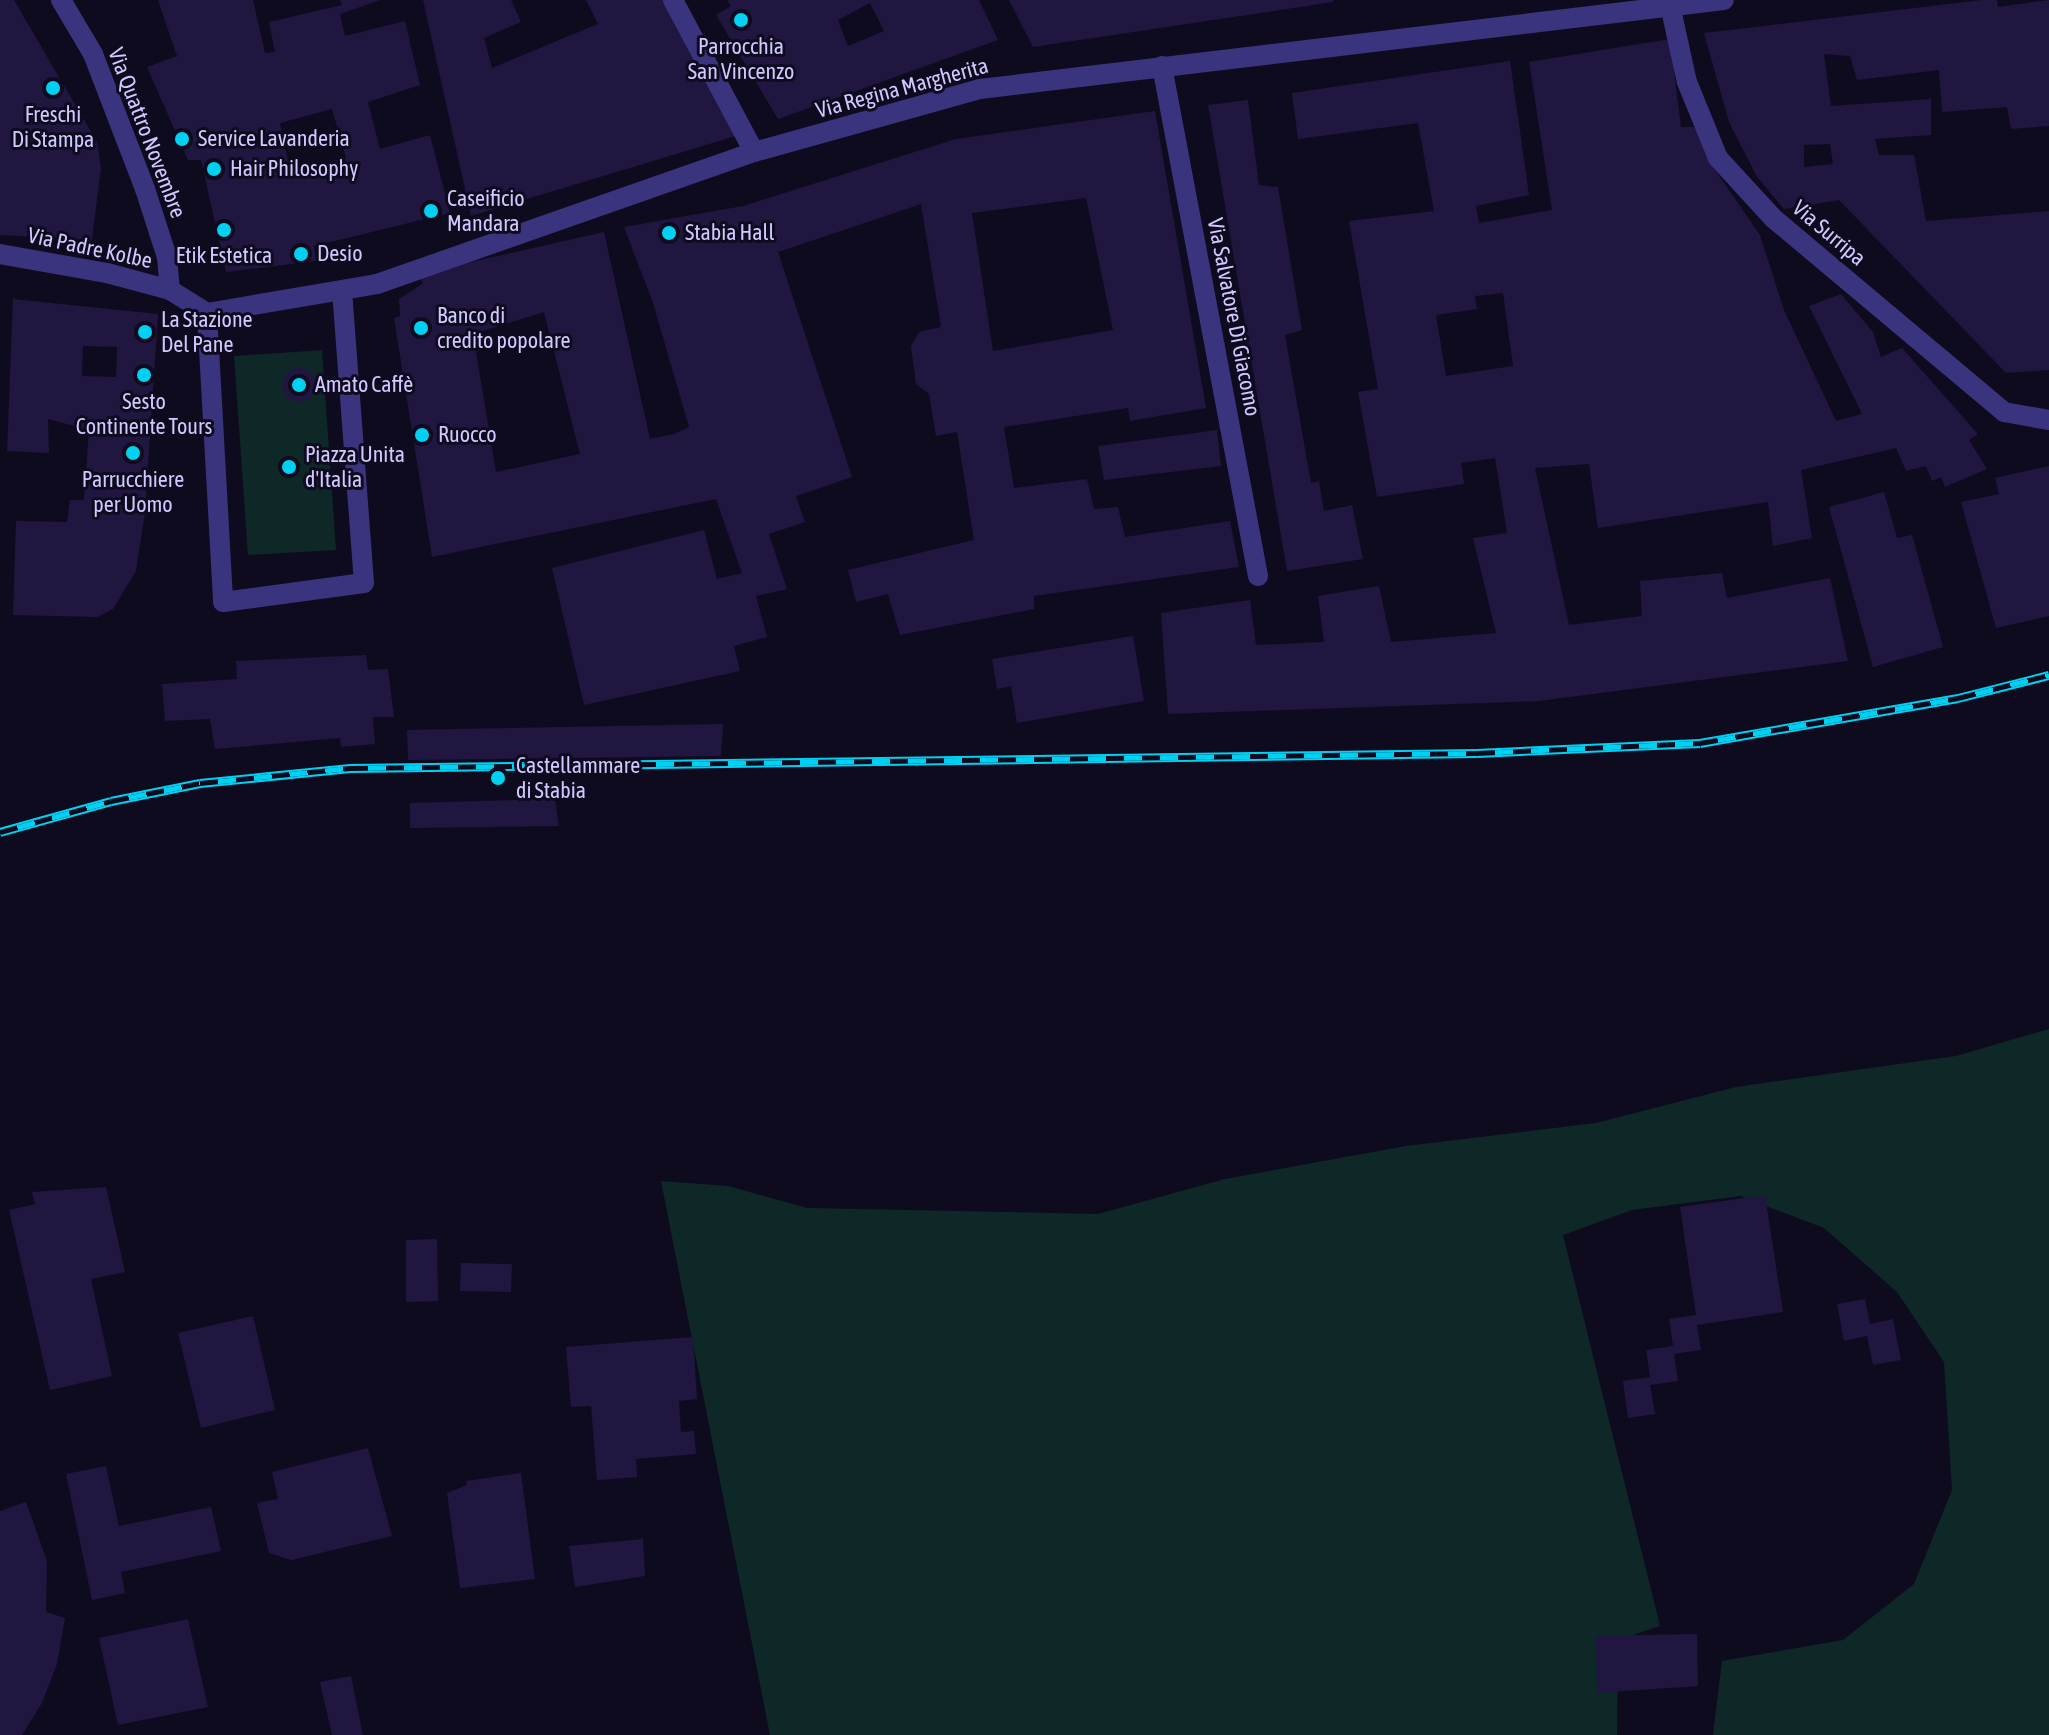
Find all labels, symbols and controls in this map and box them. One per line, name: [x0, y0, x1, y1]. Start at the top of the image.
marker: Parrocchia San Vincenzo: [732, 11, 750, 29]
place label: Parrocchia San Vincenzo: [688, 33, 794, 84]
street label: Via Quattro Novembre: [102, 44, 192, 222]
street label: Via Regina Margherita: [813, 52, 991, 124]
marker: Freschi Di Stampa: [44, 79, 62, 97]
place label: Freschi Di Stampa: [12, 101, 94, 152]
place label: Service Lavanderia: [198, 126, 350, 152]
marker: Service Lavanderia: [173, 130, 191, 148]
place label: Hair Philosophy: [230, 156, 358, 182]
marker: Hair Philosophy: [205, 160, 223, 178]
place label: Caseificio Mandara: [447, 185, 525, 236]
street label: Via Surripa: [1787, 195, 1871, 271]
marker: Caseificio Mandara: [422, 202, 440, 220]
street label: Via Salvatore Di Giacomo: [1202, 216, 1266, 418]
place label: Stabia Hall: [685, 220, 774, 246]
marker: Etik Estetica: [215, 221, 233, 239]
street label: Via Padre Kolbe: [25, 222, 155, 274]
marker: Stabia Hall: [660, 224, 678, 242]
place label: Desio: [317, 241, 362, 267]
place label: Etik Estetica: [176, 243, 272, 269]
marker: Desio: [292, 245, 310, 263]
place label: Banco di credito popolare: [437, 302, 571, 354]
place label: La Stazione Del Pane: [161, 306, 253, 358]
marker: Banco di credito popolare: [412, 319, 430, 337]
marker: La Stazione Del Pane: [136, 323, 154, 341]
marker: Sesto Continente Tours: [135, 366, 153, 384]
place label: Amato Caffè: [315, 372, 413, 398]
marker: Amato Caffè: [290, 376, 308, 394]
place label: Sesto Continente Tours: [76, 388, 212, 440]
place label: Ruocco: [438, 422, 497, 448]
marker: Ruocco: [413, 426, 431, 444]
place label: Piazza Unita d'Italia: [305, 441, 405, 492]
marker: Parrucchiere per Uomo: [124, 444, 142, 462]
marker: Piazza Unita d'Italia: [280, 458, 298, 476]
place label: Parrucchiere per Uomo: [82, 466, 184, 518]
place label: Castellammare di Stabia: [516, 752, 640, 804]
marker: Castellammare di Stabia: [487, 767, 509, 789]

